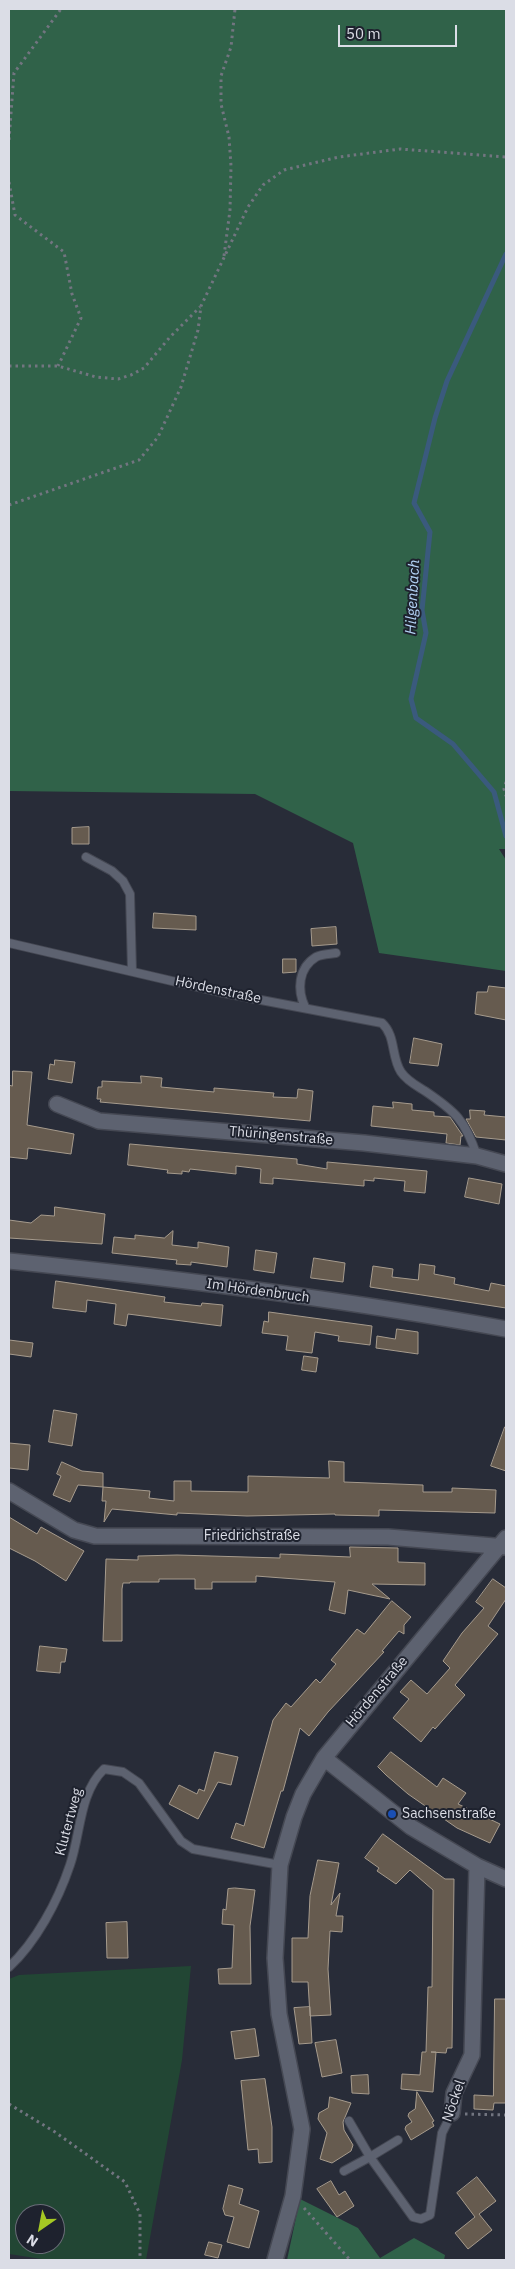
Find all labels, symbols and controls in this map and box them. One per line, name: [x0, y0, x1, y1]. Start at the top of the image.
scale bar: [340, 15, 459, 47]
text: 50 m: [346, 24, 381, 43]
water label: Hilgenbach: [402, 559, 424, 635]
street label: Hördenstraße: [174, 973, 262, 1007]
street label: Thüringenstraße: [228, 1123, 334, 1149]
street label: Im Hördenbruch: [205, 1275, 311, 1307]
street label: Friedrichstraße: [204, 1528, 300, 1544]
street label: Hördenstraße: [342, 1653, 412, 1731]
street label: Klutertweg: [52, 1786, 86, 1858]
place label: Sachsenstraße: [402, 1806, 496, 1822]
marker: Sachsenstraße: [386, 1808, 398, 1820]
street label: Nöckel: [439, 2078, 469, 2124]
north arrow: [15, 2204, 65, 2254]
text: N: [23, 2230, 42, 2251]

